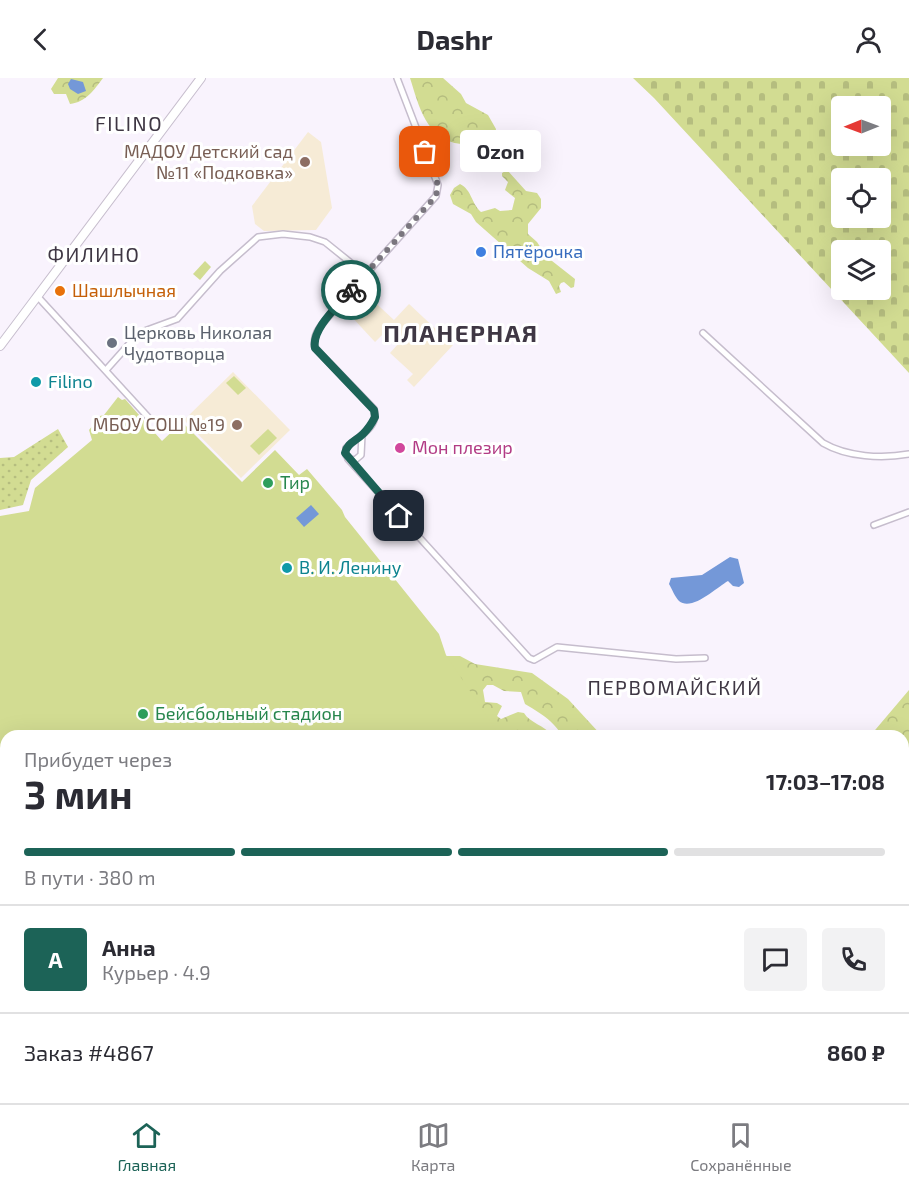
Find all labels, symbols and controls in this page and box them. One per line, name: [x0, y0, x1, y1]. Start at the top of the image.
icon: back: [24, 23, 57, 56]
text: Dashr: [417, 23, 492, 55]
icon: person: [852, 23, 885, 56]
north arrow: [831, 96, 891, 156]
map controls: [831, 96, 891, 300]
district label: FILINO: [95, 111, 163, 135]
pin: [399, 126, 450, 177]
callout: Ozon: [461, 131, 542, 173]
icon: bag: [408, 135, 441, 168]
text: Ozon: [476, 139, 525, 163]
place label: МАДОУ Детский сад №11 «Подковка»: [124, 140, 293, 183]
marker: МАДОУ Детский сад №11 «Подковка»: [298, 155, 312, 169]
button: locate: [831, 168, 891, 228]
place label: Пятёрочка: [493, 240, 583, 262]
button: layers: [831, 240, 891, 300]
district label: ФИЛИНО: [48, 242, 140, 266]
marker: Пятёрочка: [474, 245, 488, 259]
courier: [321, 260, 381, 320]
icon: bike: [335, 274, 368, 307]
place label: Шашлычная: [72, 279, 176, 301]
marker: Шашлычная: [53, 284, 67, 298]
district label: ПЛАНЕРНАЯ: [383, 318, 539, 347]
place label: Церковь Николая Чудотворца: [124, 321, 272, 364]
marker: Церковь Николая Чудотворца: [105, 336, 119, 350]
place label: Filino: [48, 370, 93, 392]
marker: Filino: [29, 375, 43, 389]
place label: МБОУ СОШ №19: [93, 413, 225, 435]
marker: МБОУ СОШ №19: [230, 418, 244, 432]
place label: Мон плезир: [412, 436, 513, 458]
marker: Мон плезир: [393, 441, 407, 455]
place label: Тир: [280, 471, 310, 493]
marker: Тир: [261, 476, 275, 490]
pin: [373, 490, 424, 541]
icon: home: [382, 499, 415, 532]
place label: В. И. Ленину: [299, 556, 402, 578]
marker: В. И. Ленину: [280, 561, 294, 575]
district label: ПЕРВОМАЙСКИЙ: [588, 675, 762, 699]
place label: Бейсбольный стадион: [155, 702, 342, 724]
marker: Бейсбольный стадион: [136, 707, 150, 721]
text: Прибудет через: [24, 747, 172, 771]
text: 17:03–17:08: [766, 768, 885, 794]
text: 3 мин: [24, 770, 133, 817]
text: В пути · 380 m: [24, 865, 155, 889]
button: chat: [744, 928, 807, 991]
button: phone: [822, 928, 885, 991]
text: Анна: [102, 934, 156, 960]
text: А: [48, 946, 63, 972]
text: Курьер · 4.9: [102, 960, 211, 984]
text: Заказ #4867: [24, 1039, 154, 1065]
text: 860 ₽: [827, 1039, 885, 1065]
tab: Главная: [117, 1119, 176, 1174]
tab: Карта: [411, 1119, 455, 1174]
tab: Сохранённые: [690, 1119, 792, 1174]

